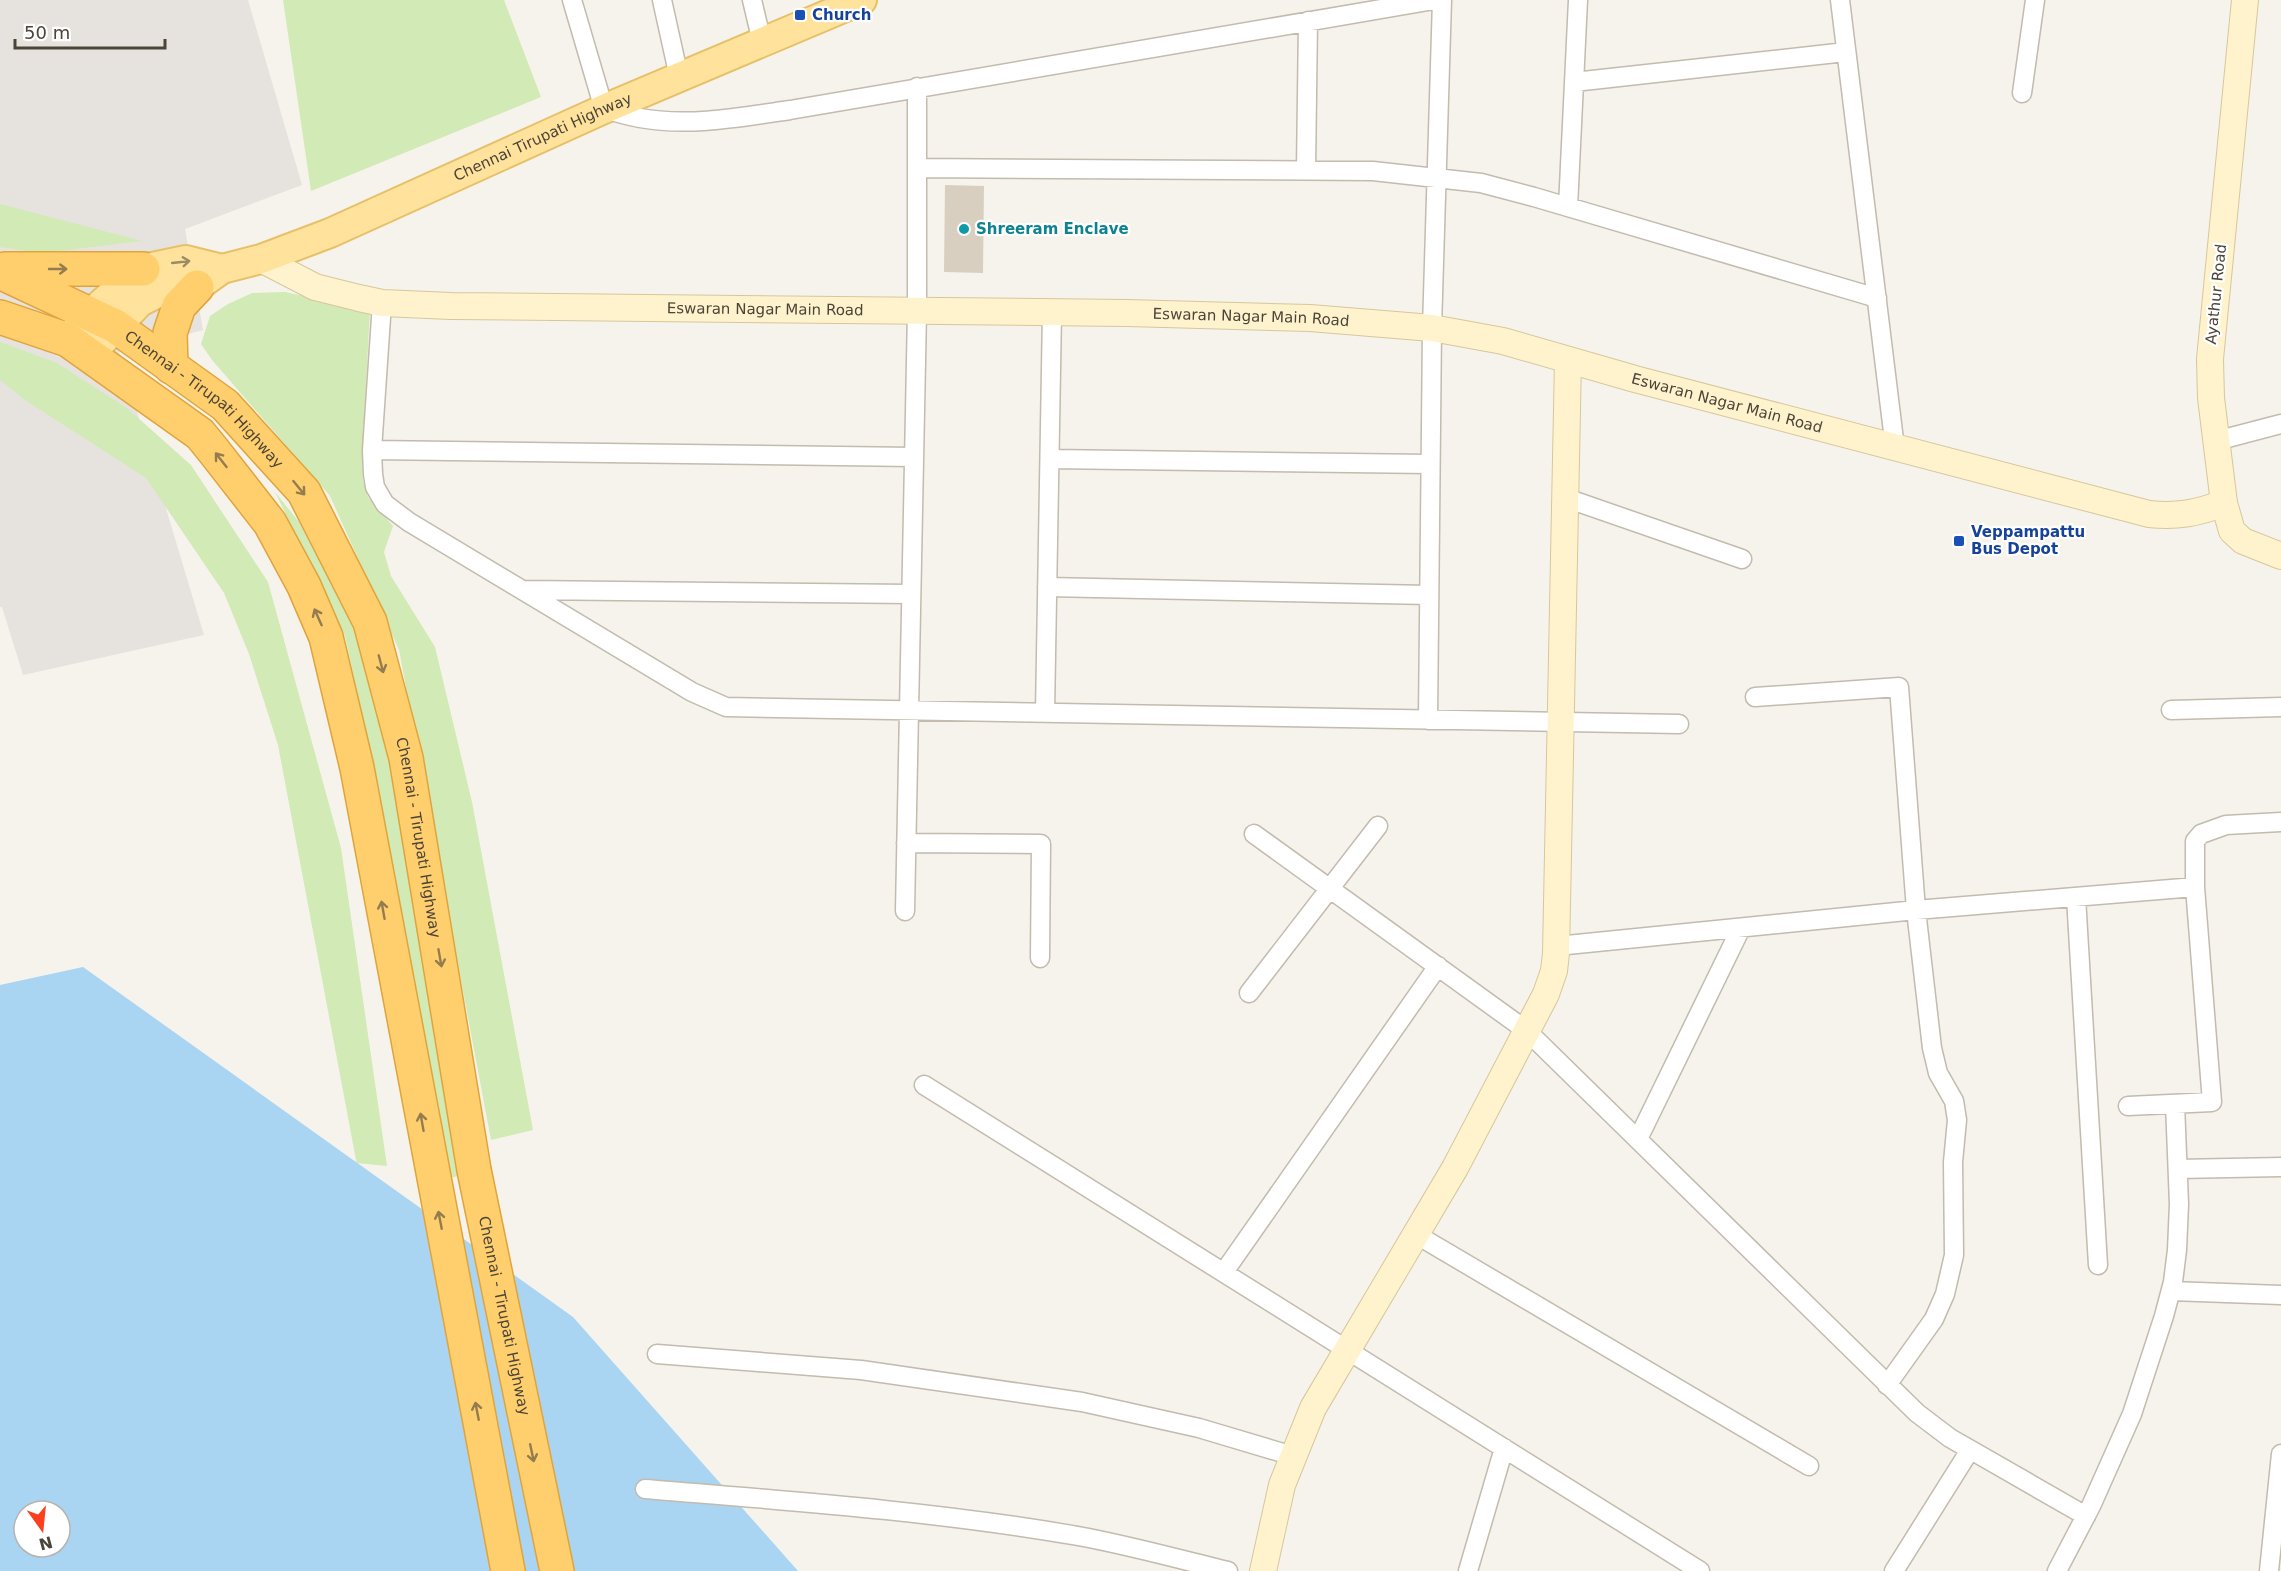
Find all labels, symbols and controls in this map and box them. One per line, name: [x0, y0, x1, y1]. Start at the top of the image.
place label: Church: [812, 6, 871, 24]
marker: Church: [793, 8, 807, 22]
scale bar: [15, 12, 165, 50]
text: 50 m: [24, 22, 70, 43]
street label: Chennai Tirupati Highway: [451, 89, 635, 185]
place label: Shreeram Enclave: [976, 220, 1129, 238]
marker: Shreeram Enclave: [957, 222, 971, 236]
street label: Ayathur Road: [2202, 243, 2230, 345]
one-way arrow: [171, 256, 191, 267]
one-way arrow: [48, 263, 68, 275]
street label: Eswaran Nagar Main Road: [667, 299, 864, 319]
street label: Eswaran Nagar Main Road: [1152, 305, 1350, 330]
street label: Chennai - Tirupati Highway: [121, 327, 287, 472]
street label: Eswaran Nagar Main Road: [1630, 369, 1825, 437]
one-way arrow: [215, 453, 228, 469]
one-way arrow: [293, 480, 306, 496]
place label: Veppampattu Bus Depot: [1971, 523, 2085, 558]
marker: Veppampattu Bus Depot: [1952, 534, 1966, 548]
one-way arrow: [312, 609, 323, 627]
one-way arrow: [376, 654, 388, 673]
street label: Chennai - Tirupati Highway: [392, 735, 445, 939]
one-way arrow: [377, 901, 388, 920]
one-way arrow: [435, 948, 446, 967]
one-way arrow: [416, 1113, 427, 1133]
one-way arrow: [434, 1210, 445, 1230]
street label: Chennai - Tirupati Highway: [475, 1214, 534, 1418]
one-way arrow: [471, 1402, 482, 1422]
one-way arrow: [527, 1443, 538, 1463]
north arrow: [12, 1499, 72, 1559]
text: N: [37, 1532, 55, 1554]

